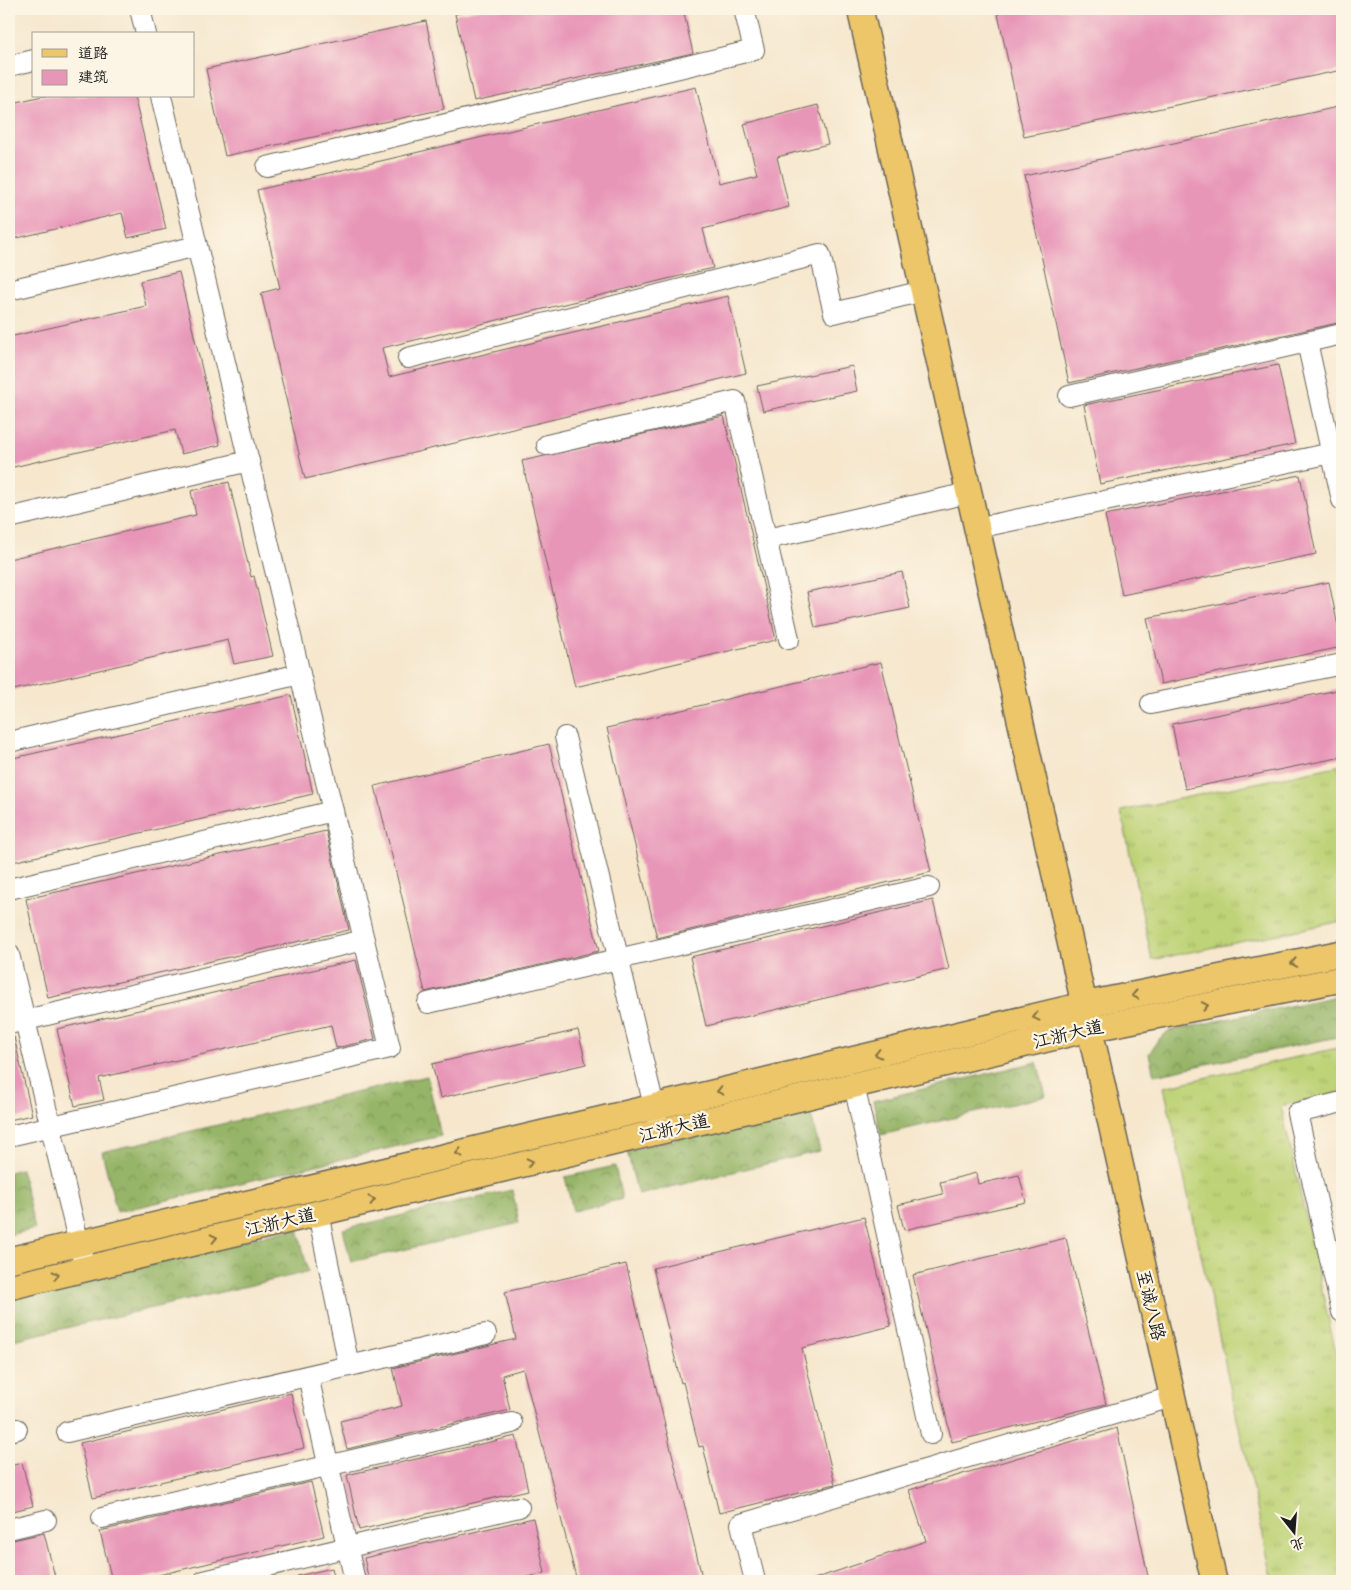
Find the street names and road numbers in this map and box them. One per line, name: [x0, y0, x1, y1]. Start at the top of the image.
street label: 江浙大道: [1030, 1015, 1106, 1053]
street label: 江浙大道: [636, 1109, 712, 1147]
street label: 江浙大道: [242, 1203, 318, 1241]
street label: 至诚八路: [1132, 1267, 1170, 1343]

